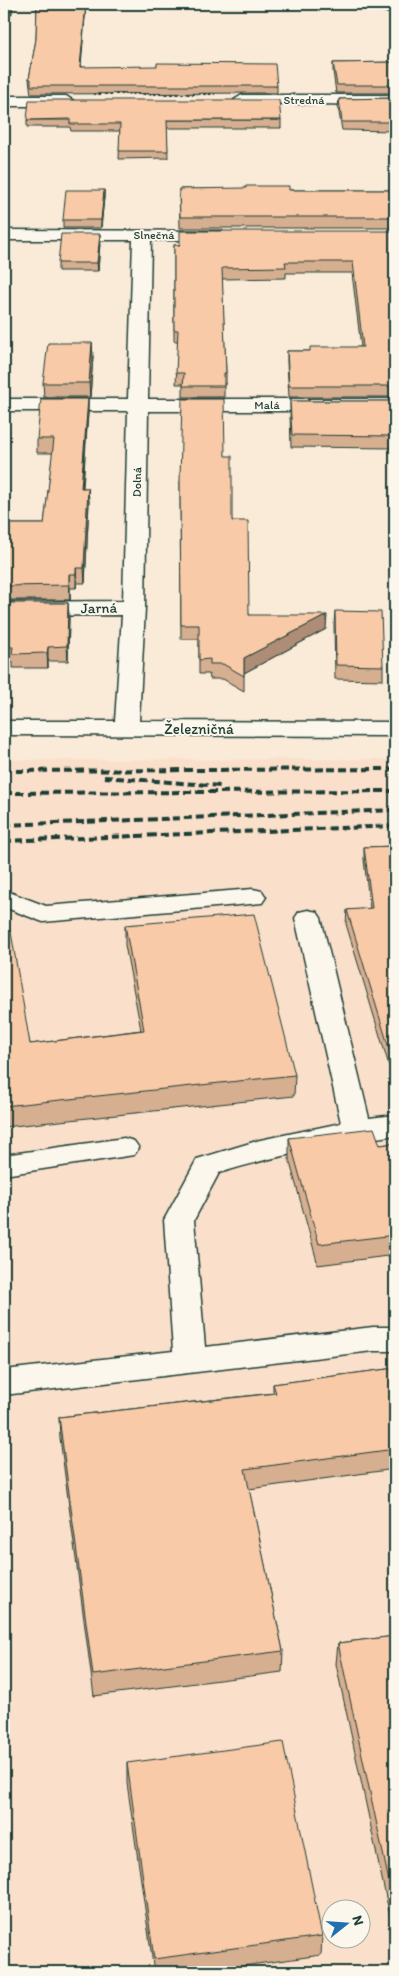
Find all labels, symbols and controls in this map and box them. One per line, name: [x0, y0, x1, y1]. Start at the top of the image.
street label: Stredná: [283, 93, 325, 107]
street label: Slnečná: [134, 228, 175, 242]
street label: Malá: [254, 398, 280, 412]
street label: Dolná: [130, 466, 144, 497]
street label: Jarná: [81, 599, 118, 617]
street label: Železničná: [164, 720, 234, 738]
north arrow: [322, 1898, 372, 1948]
text: N: [348, 1913, 367, 1927]

